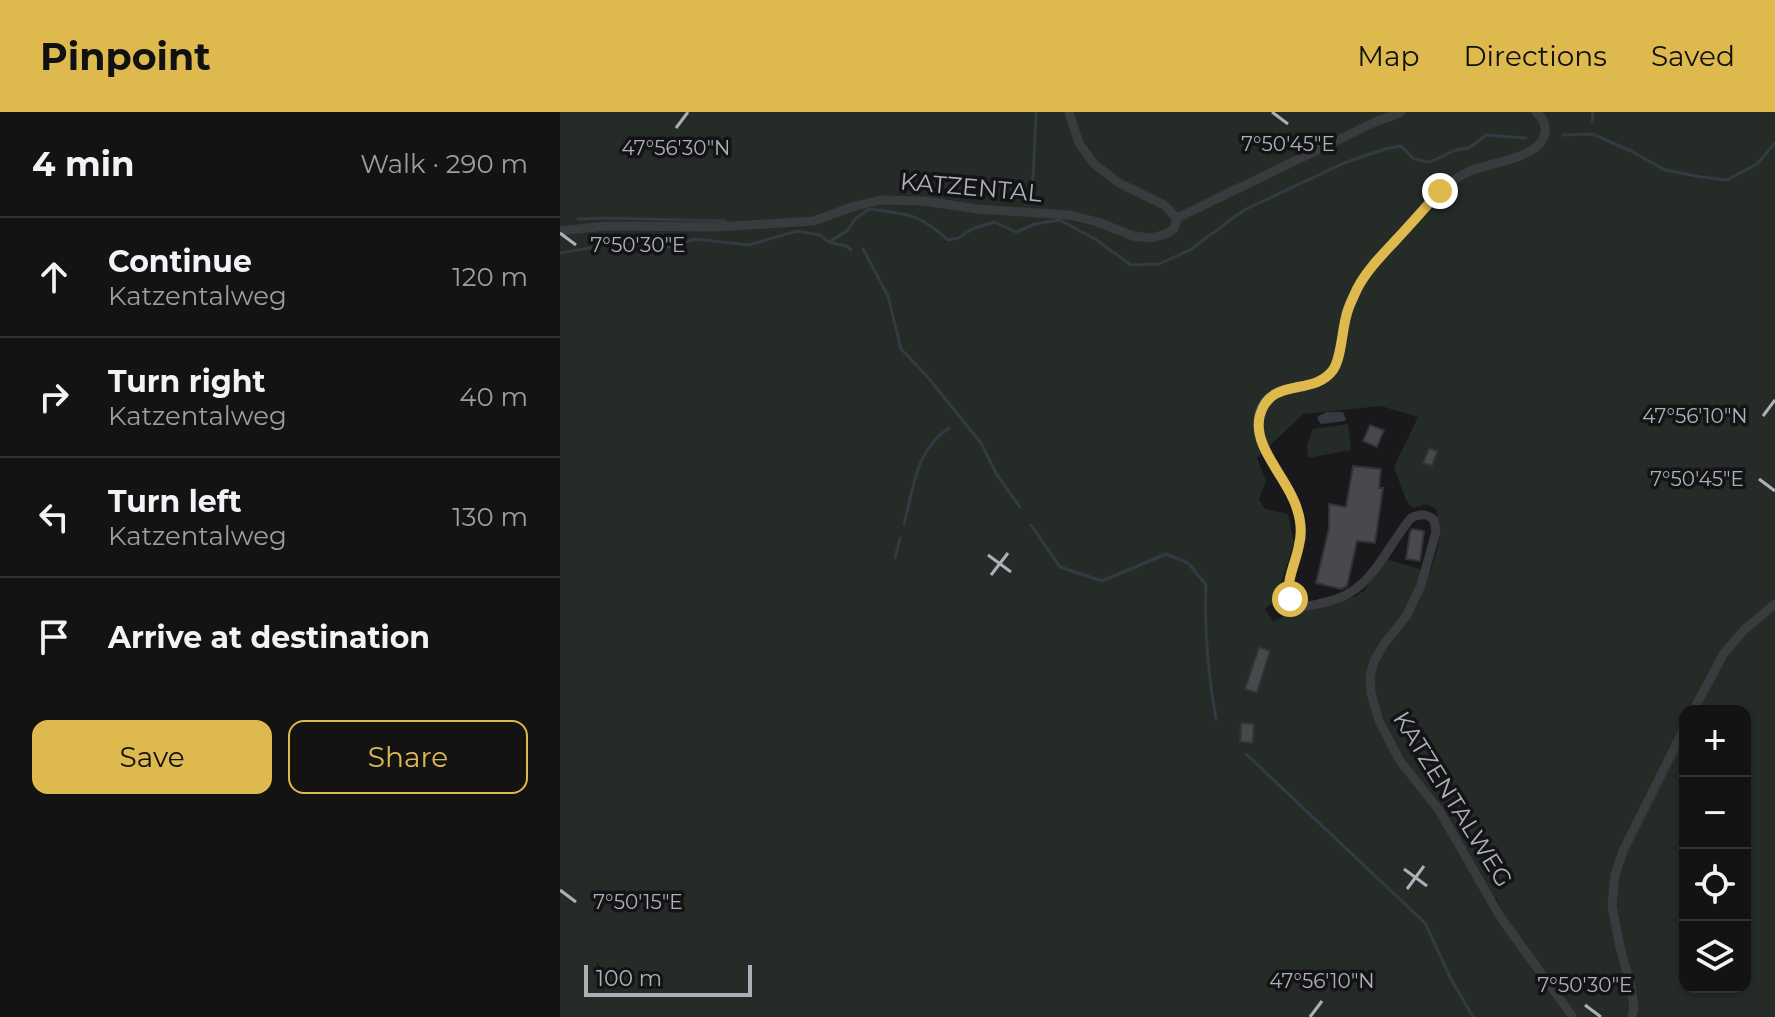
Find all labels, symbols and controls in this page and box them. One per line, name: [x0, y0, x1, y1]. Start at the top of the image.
text: Pinpoint: [40, 33, 211, 80]
text: Map: [1357, 39, 1419, 73]
text: Directions: [1463, 39, 1607, 73]
text: Saved: [1651, 39, 1735, 73]
text: 7°50'45"E: [1241, 132, 1335, 156]
text: 47°56'30"N: [622, 136, 730, 160]
text: 4 min: [32, 143, 134, 185]
text: Walk · 290 m: [360, 148, 528, 180]
street label: KATZENTAL: [899, 166, 1043, 208]
route end: [1422, 173, 1458, 209]
text: 7°50'30"E: [590, 233, 686, 257]
text: Continue: [108, 243, 252, 280]
icon: ahead: [32, 255, 76, 299]
text: 120 m: [452, 261, 528, 293]
text: Katzentalweg: [108, 280, 287, 312]
text: Turn right: [108, 363, 265, 400]
icon: right: [32, 375, 76, 419]
text: 40 m: [459, 381, 528, 413]
text: Katzentalweg: [108, 400, 287, 432]
text: 47°56'10"N: [1642, 404, 1748, 428]
text: 7°50'45"E: [1650, 467, 1744, 491]
text: Turn left: [108, 483, 241, 520]
icon: left: [32, 495, 76, 539]
text: 130 m: [452, 501, 528, 533]
text: Katzentalweg: [108, 520, 287, 552]
route start: [1272, 581, 1308, 617]
icon: arrive: [32, 615, 76, 659]
text: Arrive at destination: [108, 619, 430, 656]
map controls: [1679, 705, 1751, 993]
button: +: [1679, 705, 1751, 777]
street label: KATZENTALWEG: [1387, 706, 1519, 892]
button: Save: [32, 720, 272, 794]
button: Share: [288, 720, 528, 794]
button: −: [1679, 777, 1751, 849]
button: locate: [1679, 849, 1751, 921]
text: 7°50'15"E: [593, 890, 683, 914]
button: layers: [1679, 921, 1751, 993]
scale bar: [584, 961, 752, 997]
text: 100 m: [596, 965, 662, 992]
text: 47°56'10"N: [1269, 969, 1375, 993]
text: 7°50'30"E: [1537, 973, 1633, 997]

